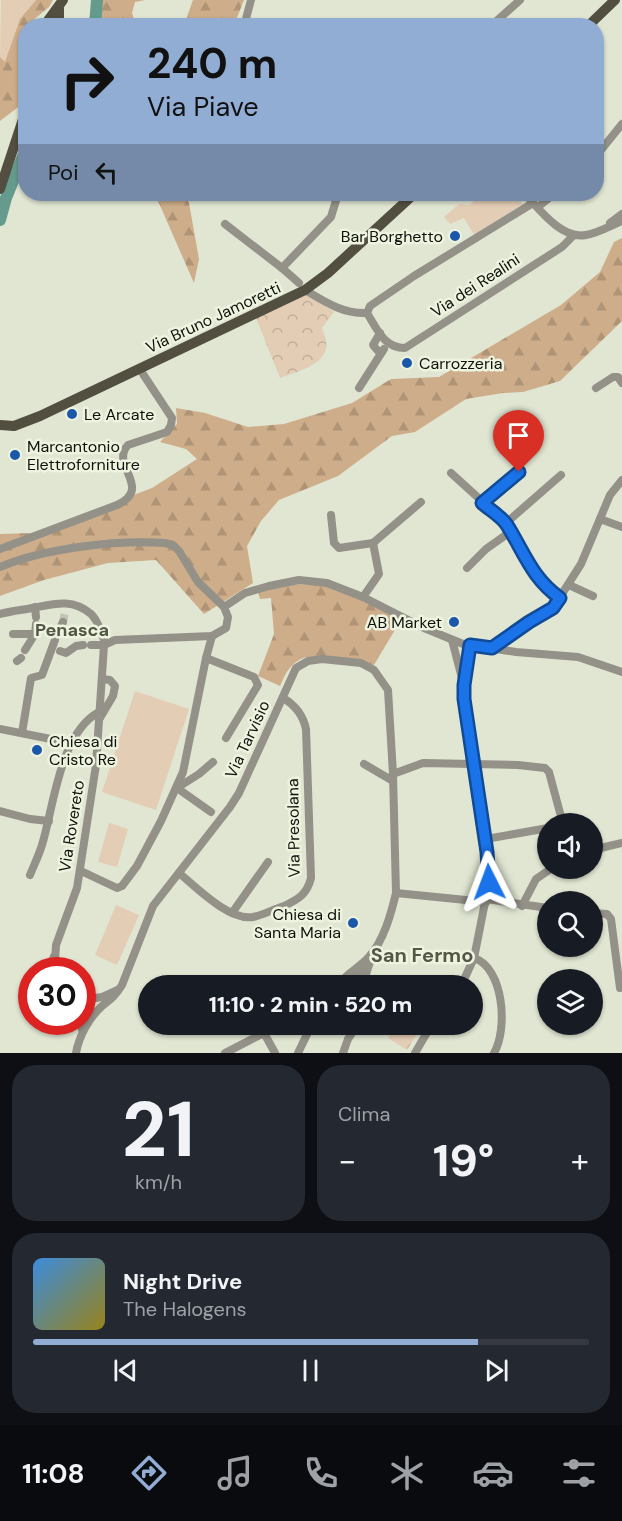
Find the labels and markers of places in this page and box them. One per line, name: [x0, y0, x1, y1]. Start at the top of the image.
place label: Bar Borghetto: [341, 226, 443, 247]
marker: Bar Borghetto: [448, 229, 462, 243]
place label: Carrozzeria: [419, 353, 502, 374]
marker: Carrozzeria: [400, 356, 414, 370]
place label: Le Arcate: [84, 404, 154, 425]
marker: Le Arcate: [65, 407, 79, 421]
pin: [493, 410, 544, 472]
place label: Marcantonio Elettroforniture: [27, 436, 140, 475]
marker: Marcantonio Elettroforniture: [8, 448, 22, 462]
place label: AB Market: [367, 612, 442, 633]
marker: AB Market: [447, 615, 461, 629]
place label: Chiesa di Cristo Re: [49, 731, 117, 770]
marker: Chiesa di Cristo Re: [30, 743, 44, 757]
place label: Chiesa di Santa Maria: [254, 904, 341, 943]
marker: Chiesa di Santa Maria: [346, 916, 360, 930]

